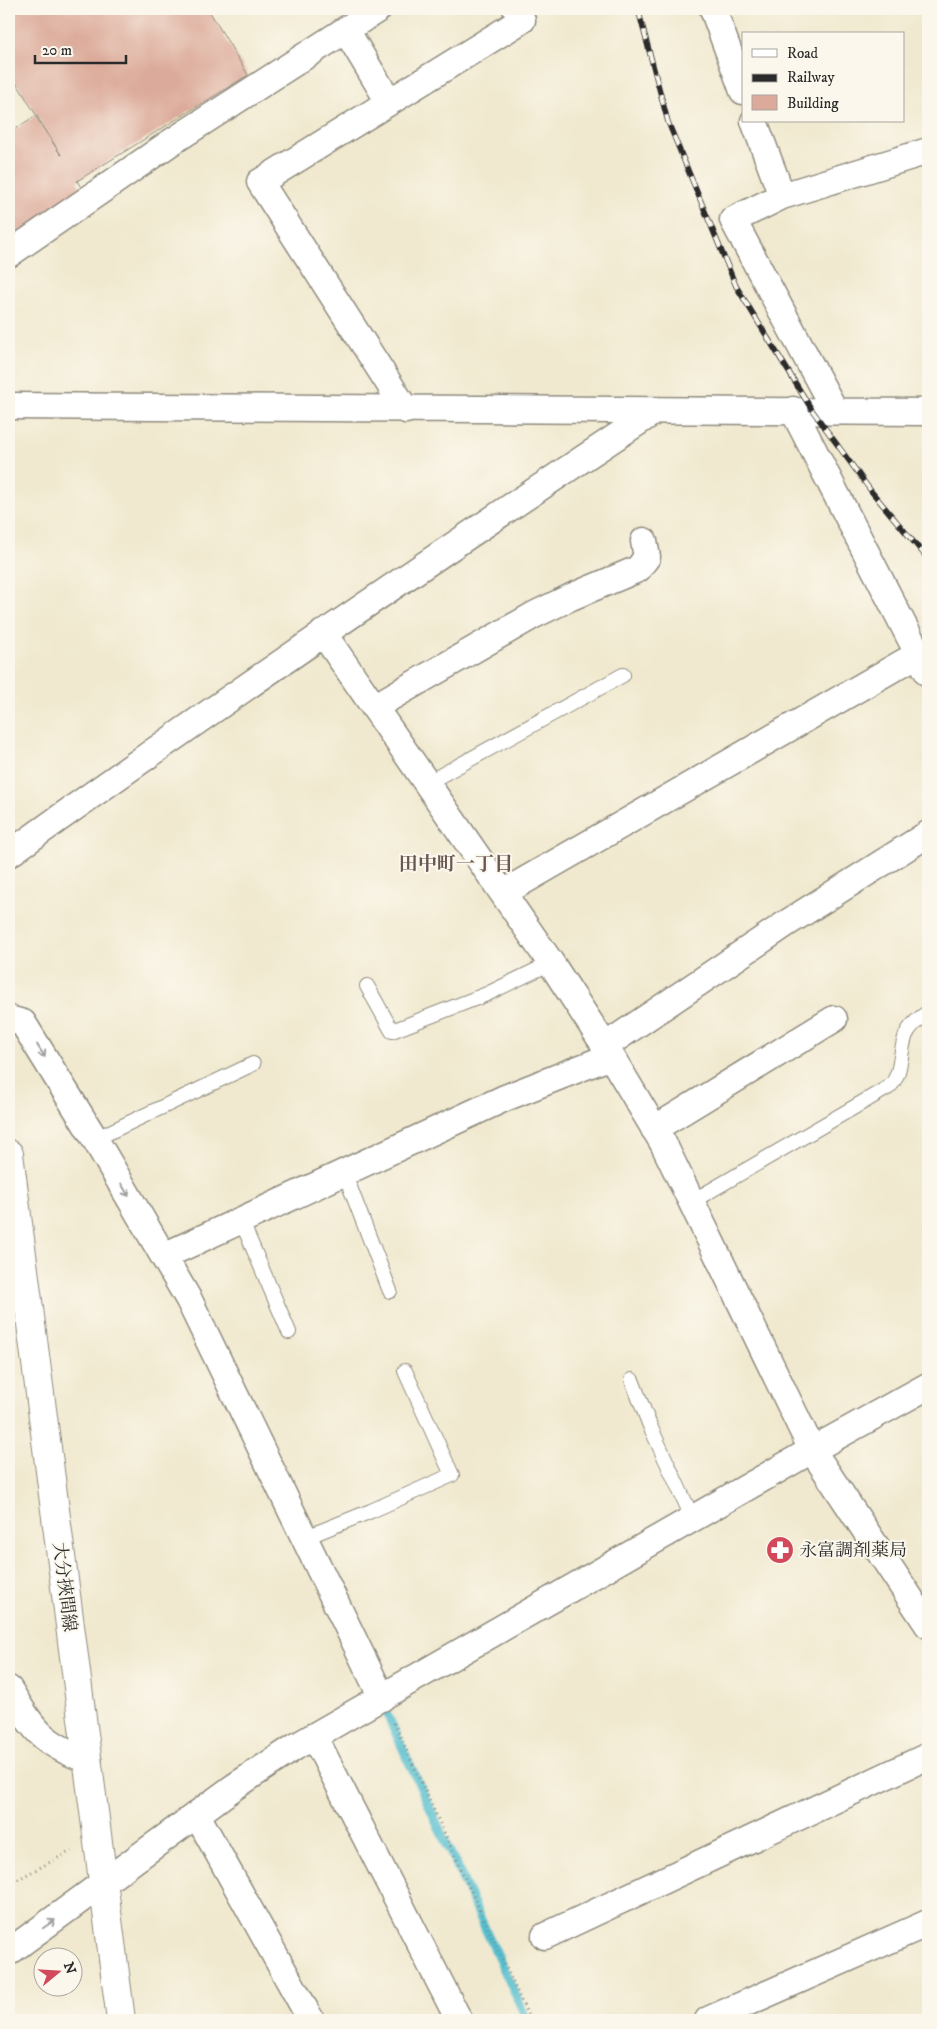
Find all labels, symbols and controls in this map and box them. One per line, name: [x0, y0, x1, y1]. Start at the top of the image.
scale bar: [35, 32, 126, 64]
legend: [742, 32, 904, 122]
text: 20 m: [42, 41, 72, 60]
text: Road: [787, 44, 819, 63]
text: Railway: [787, 68, 835, 87]
text: Building: [787, 94, 839, 113]
district label: 田中町一丁目: [399, 853, 513, 876]
one-way arrow: [36, 1044, 46, 1058]
one-way arrow: [121, 1183, 131, 1197]
pharmacy icon: 永富調剤薬局: [765, 1535, 795, 1565]
place label: 永富調剤薬局: [799, 1540, 907, 1562]
street label: 大分挾間線: [48, 1541, 80, 1633]
one-way arrow: [41, 1919, 55, 1929]
north arrow: [32, 1946, 82, 1996]
text: N: [59, 1960, 80, 1977]

